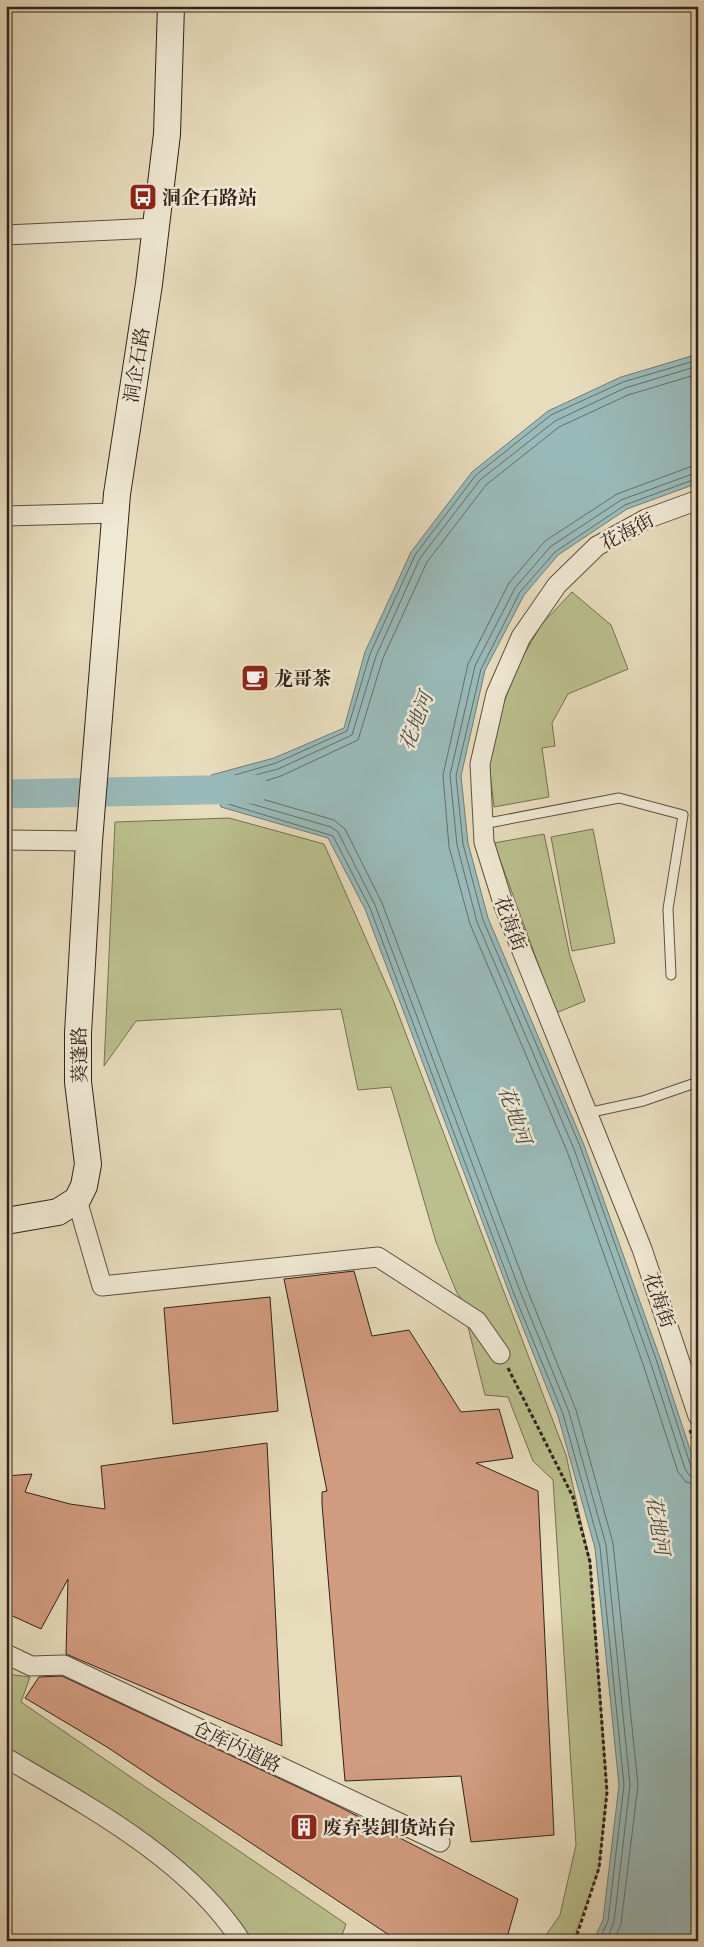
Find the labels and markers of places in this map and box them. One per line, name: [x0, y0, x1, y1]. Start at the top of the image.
bus stop icon: 洞企石路站: [128, 182, 158, 212]
place label: 洞企石路站: [162, 185, 257, 211]
cafe icon: 龙哥茶: [240, 663, 270, 693]
place label: 龙哥茶: [274, 666, 331, 692]
building icon: 废弃装卸货站台: [289, 1812, 319, 1842]
place label: 废弃装卸货站台: [323, 1815, 456, 1841]

